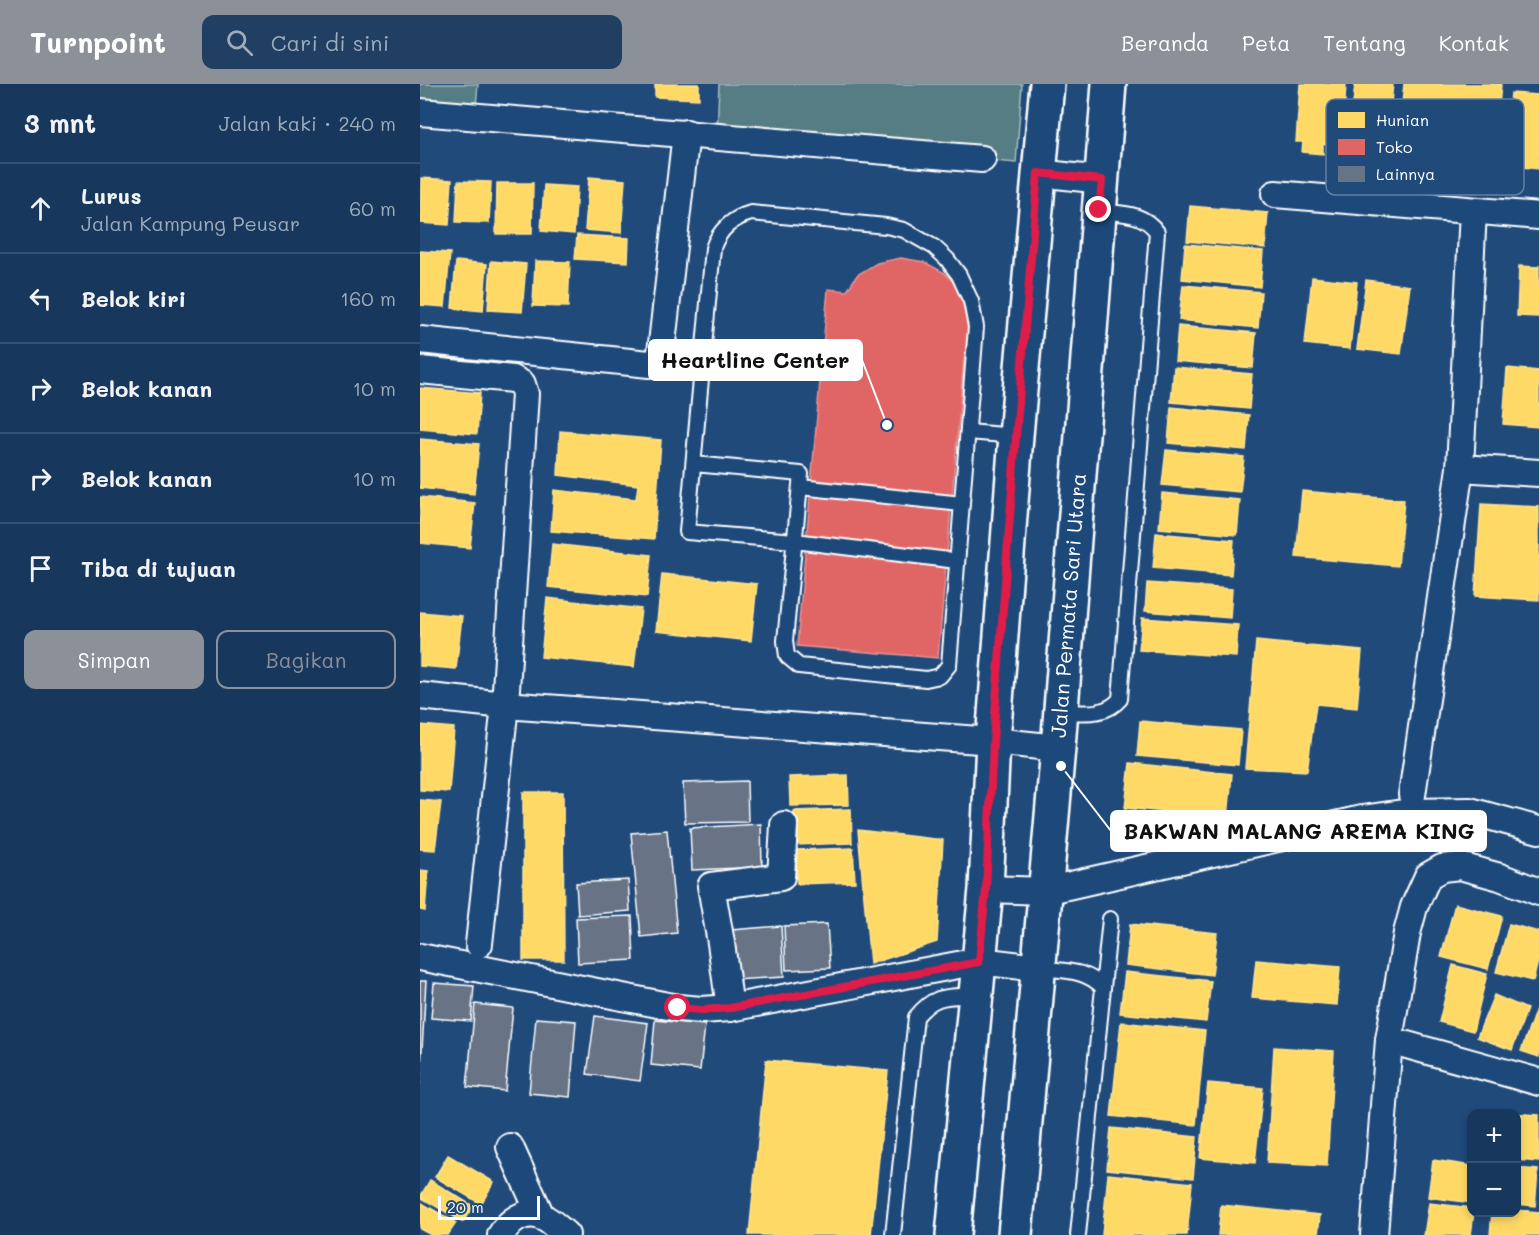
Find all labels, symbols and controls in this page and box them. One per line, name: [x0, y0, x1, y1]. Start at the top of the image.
search box: [202, 15, 622, 69]
text: Turnpoint: [30, 24, 166, 60]
icon: search: [223, 26, 256, 59]
text: Cari di sini: [271, 28, 389, 57]
text: Beranda: [1121, 29, 1209, 56]
text: Peta: [1242, 29, 1290, 56]
text: Tentang: [1323, 29, 1406, 56]
text: Kontak: [1439, 29, 1509, 56]
legend: [1326, 99, 1524, 195]
text: 3 mnt: [24, 106, 96, 140]
text: Hunian: [1376, 109, 1429, 130]
text: Jalan kaki · 240 m: [219, 110, 396, 136]
text: Toko: [1376, 136, 1412, 157]
text: Lainnya: [1376, 163, 1435, 184]
text: Lurus: [81, 181, 142, 210]
icon: ahead: [24, 192, 57, 225]
text: 60 m: [349, 195, 396, 221]
route end: [1085, 196, 1111, 222]
text: Jalan Kampung Peusar: [81, 210, 300, 236]
icon: left: [24, 282, 57, 315]
text: Belok kiri: [81, 284, 186, 313]
text: 160 m: [340, 285, 396, 311]
callout: Heartline Center: [649, 340, 862, 380]
text: Heartline Center: [660, 345, 850, 374]
icon: right: [24, 372, 57, 405]
text: Belok kanan: [81, 374, 212, 403]
text: 10 m: [352, 375, 396, 401]
icon: right: [24, 462, 57, 495]
text: Belok kanan: [81, 464, 212, 493]
text: 10 m: [352, 465, 396, 491]
street label: Jalan Permata Sari Utara: [1044, 472, 1091, 739]
icon: arrive: [24, 552, 57, 585]
text: Tiba di tujuan: [81, 554, 236, 583]
button: Simpan: [24, 630, 204, 689]
button: Bagikan: [216, 630, 396, 689]
callout: BAKWAN MALANG AREMA KING: [1111, 811, 1486, 851]
text: BAKWAN MALANG AREMA KING: [1123, 816, 1475, 845]
route start: [664, 994, 690, 1020]
map controls: [1467, 1109, 1521, 1217]
button: +: [1467, 1109, 1521, 1163]
button: −: [1467, 1163, 1521, 1217]
scale bar: [438, 1193, 540, 1220]
text: 20 m: [447, 1196, 484, 1217]

